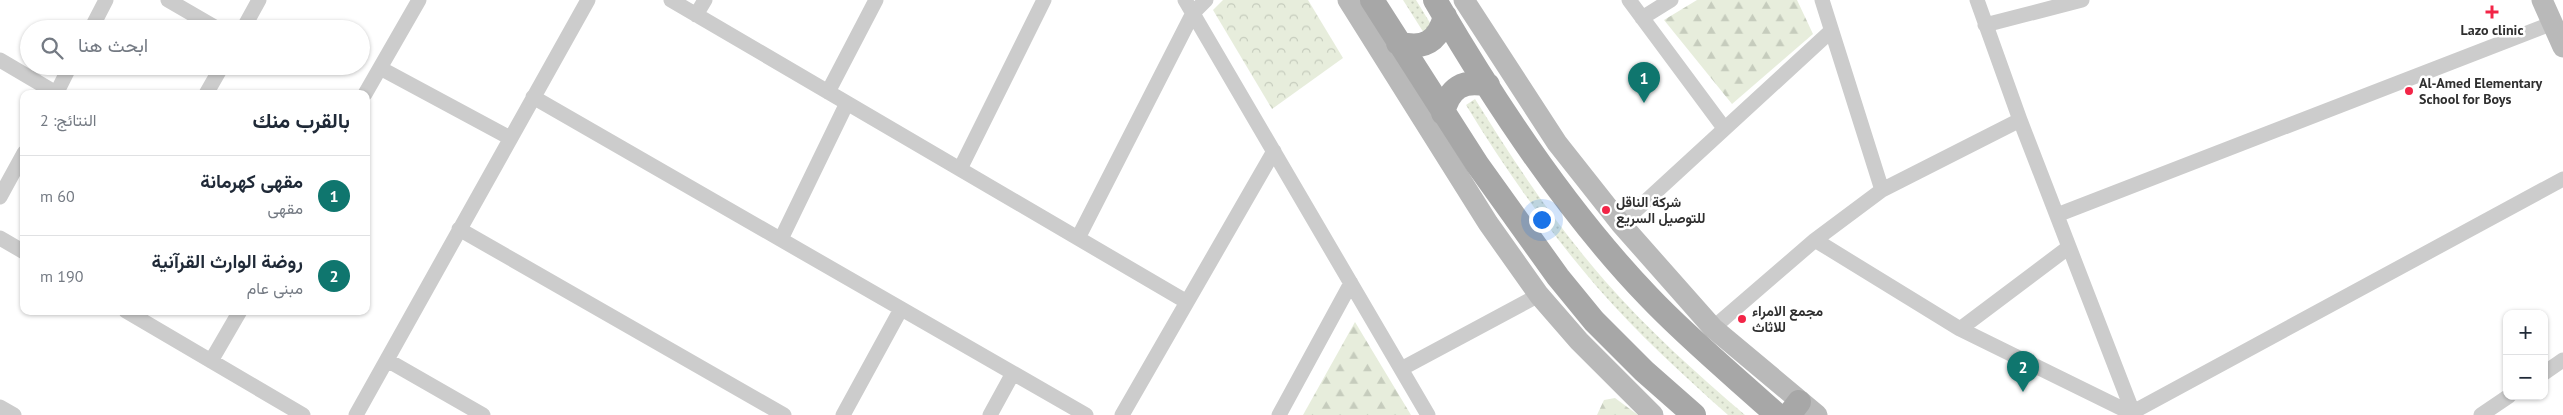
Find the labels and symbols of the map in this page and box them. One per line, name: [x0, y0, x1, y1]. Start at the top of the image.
marker: Lazo clinic: [2485, 5, 2499, 19]
place label: Lazo clinic: [2461, 21, 2523, 39]
pin: 1: [1628, 62, 1660, 103]
place label: Al-Amed Elementary School for Boys: [2419, 74, 2543, 108]
marker: Al-Amed Elementary School for Boys: [2403, 85, 2415, 97]
place label: شركة الناقل للتوصيل السريع: [1616, 193, 1706, 228]
marker: شركة الناقل للتوصيل السريع: [1600, 204, 1612, 216]
your location: [1529, 207, 1555, 233]
place label: مجمع الامراء للاثاث: [1752, 302, 1823, 336]
marker: مجمع الامراء للاثاث: [1736, 313, 1748, 325]
pin: 2: [2007, 351, 2039, 392]

